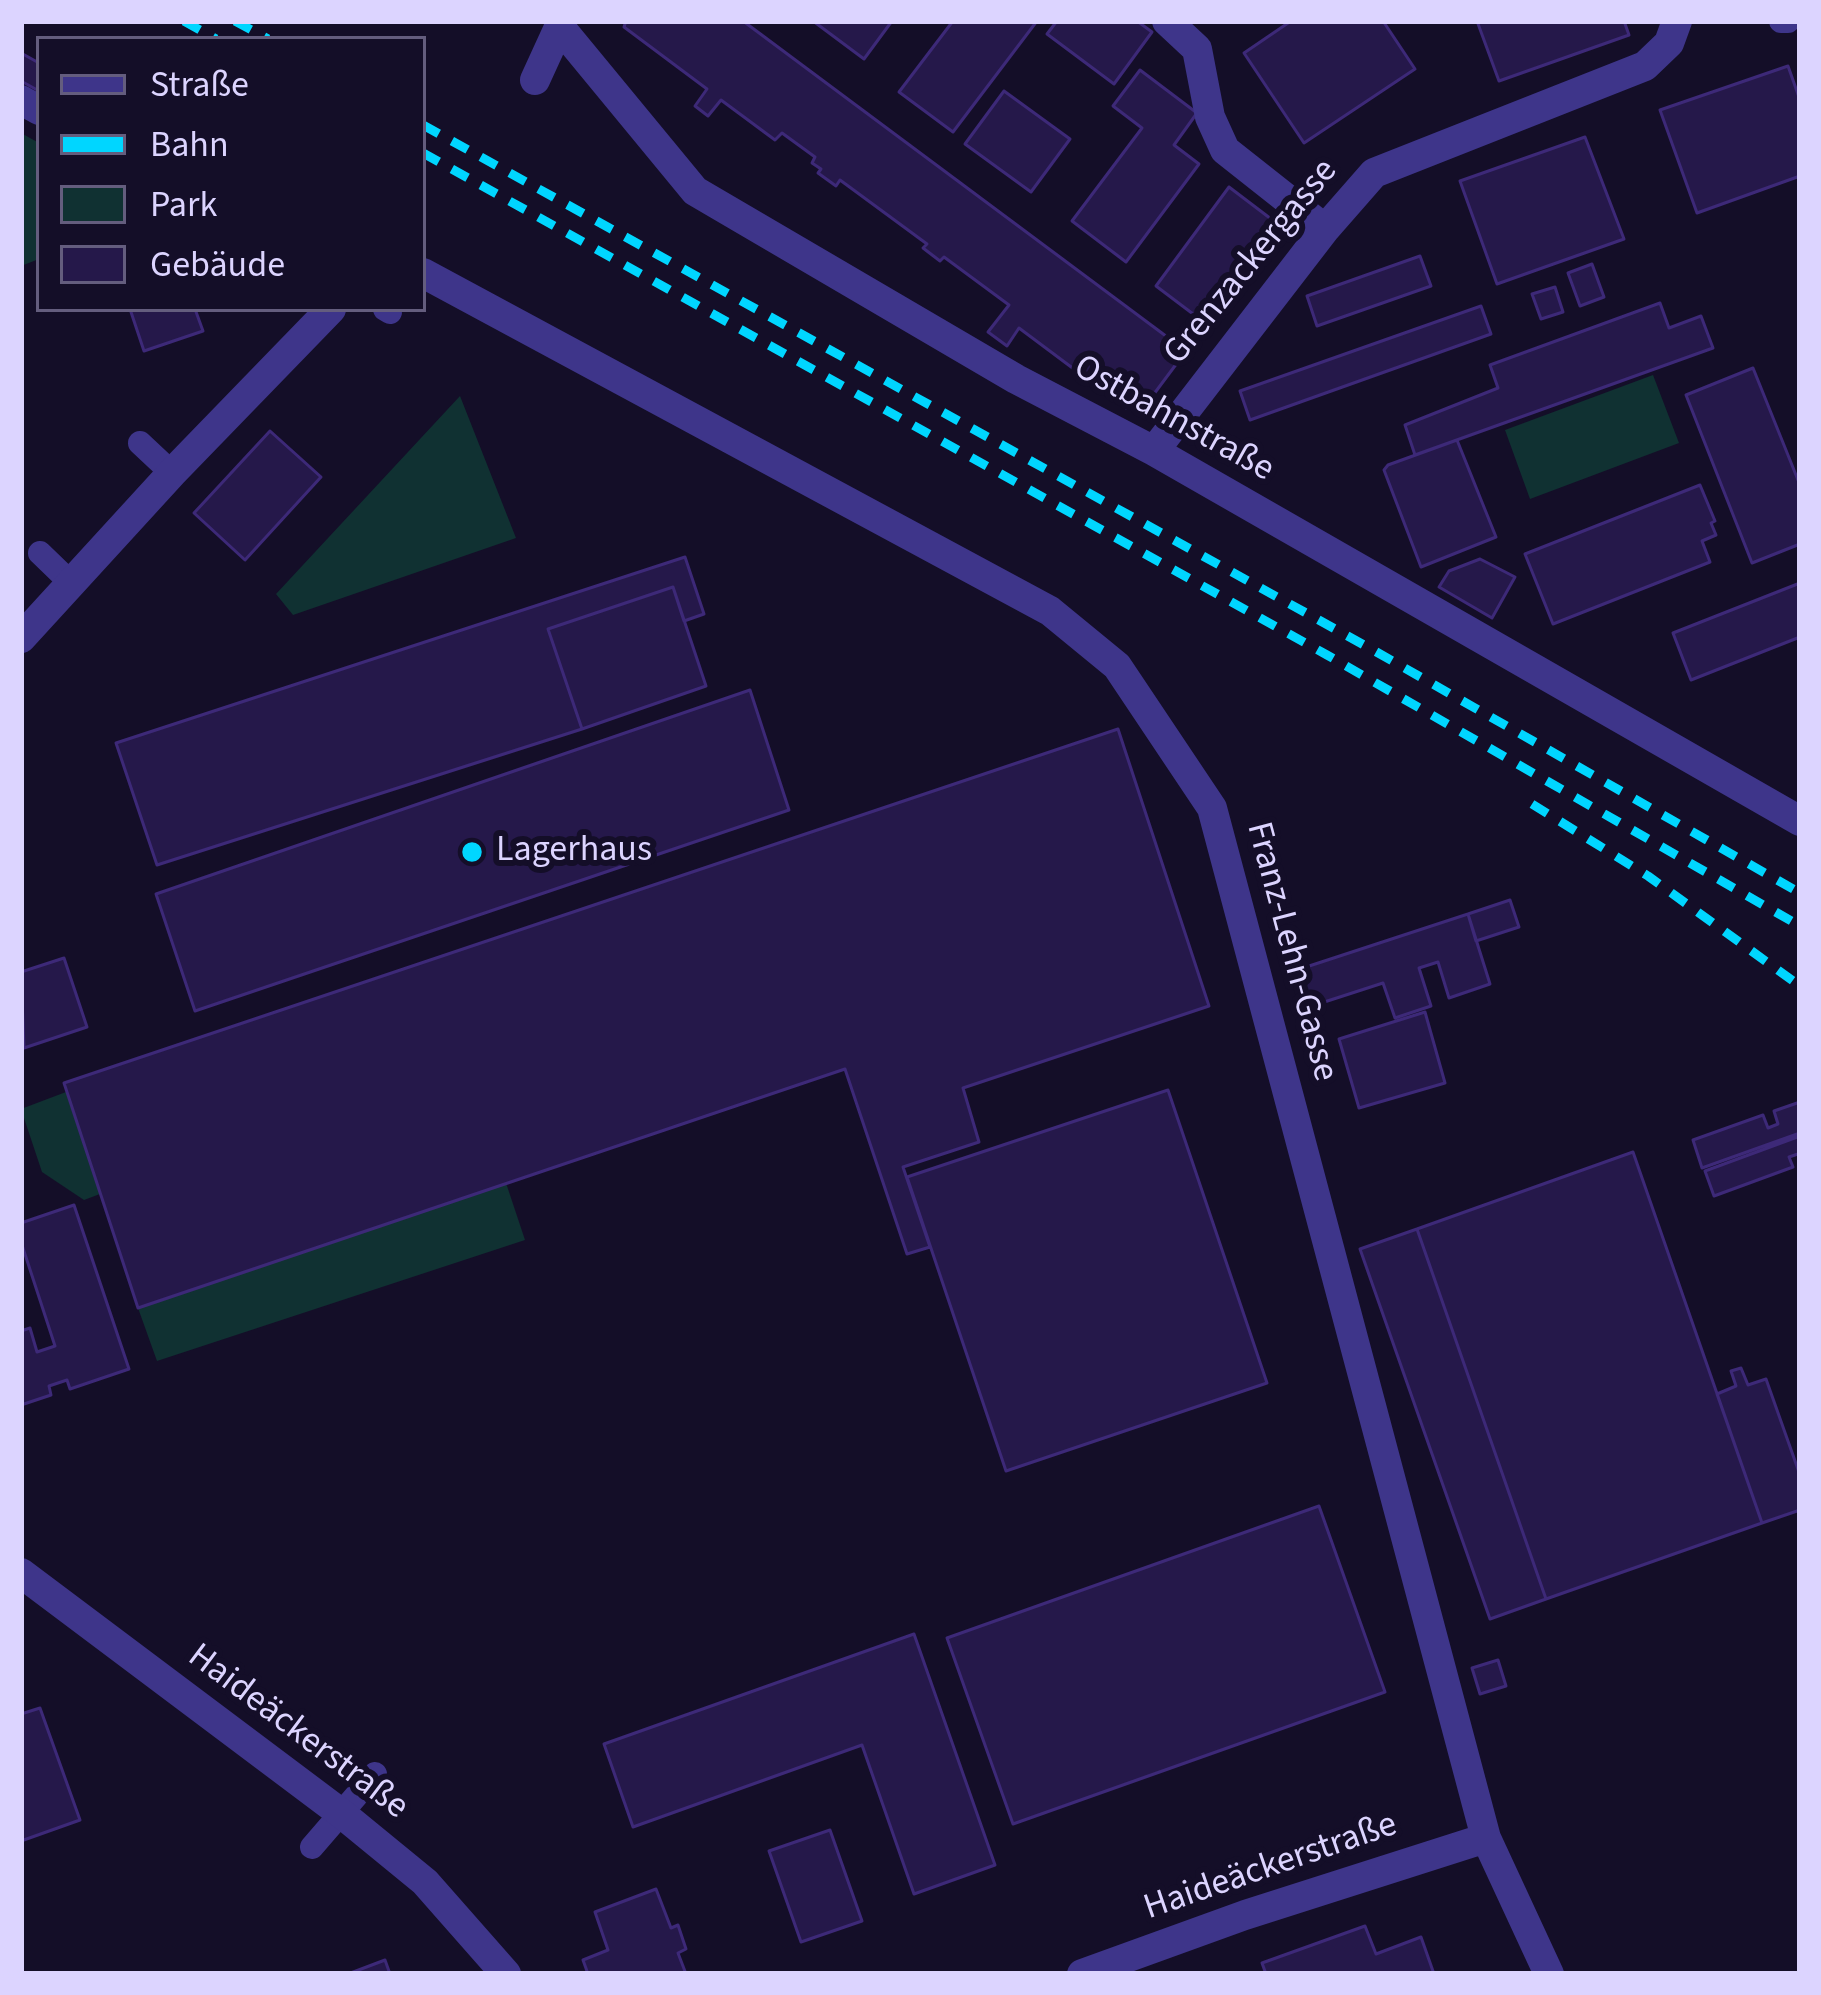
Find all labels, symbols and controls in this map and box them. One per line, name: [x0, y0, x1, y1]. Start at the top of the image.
legend: [36, 36, 426, 312]
text: Straße: [150, 59, 249, 110]
text: Bahn: [150, 119, 229, 170]
street label: Grenzackergasse: [1156, 152, 1348, 374]
text: Park: [150, 179, 217, 230]
text: Gebäude: [150, 239, 285, 290]
street label: Ostbahnstraße: [1065, 347, 1281, 493]
street label: Franz-Lehn-Gasse: [1235, 818, 1345, 1086]
place label: Lagerhaus: [496, 830, 652, 874]
marker: Lagerhaus: [459, 839, 485, 865]
street label: Haideäckerstraße: [178, 1636, 416, 1830]
street label: Haideäckerstraße: [1139, 1804, 1403, 1932]

